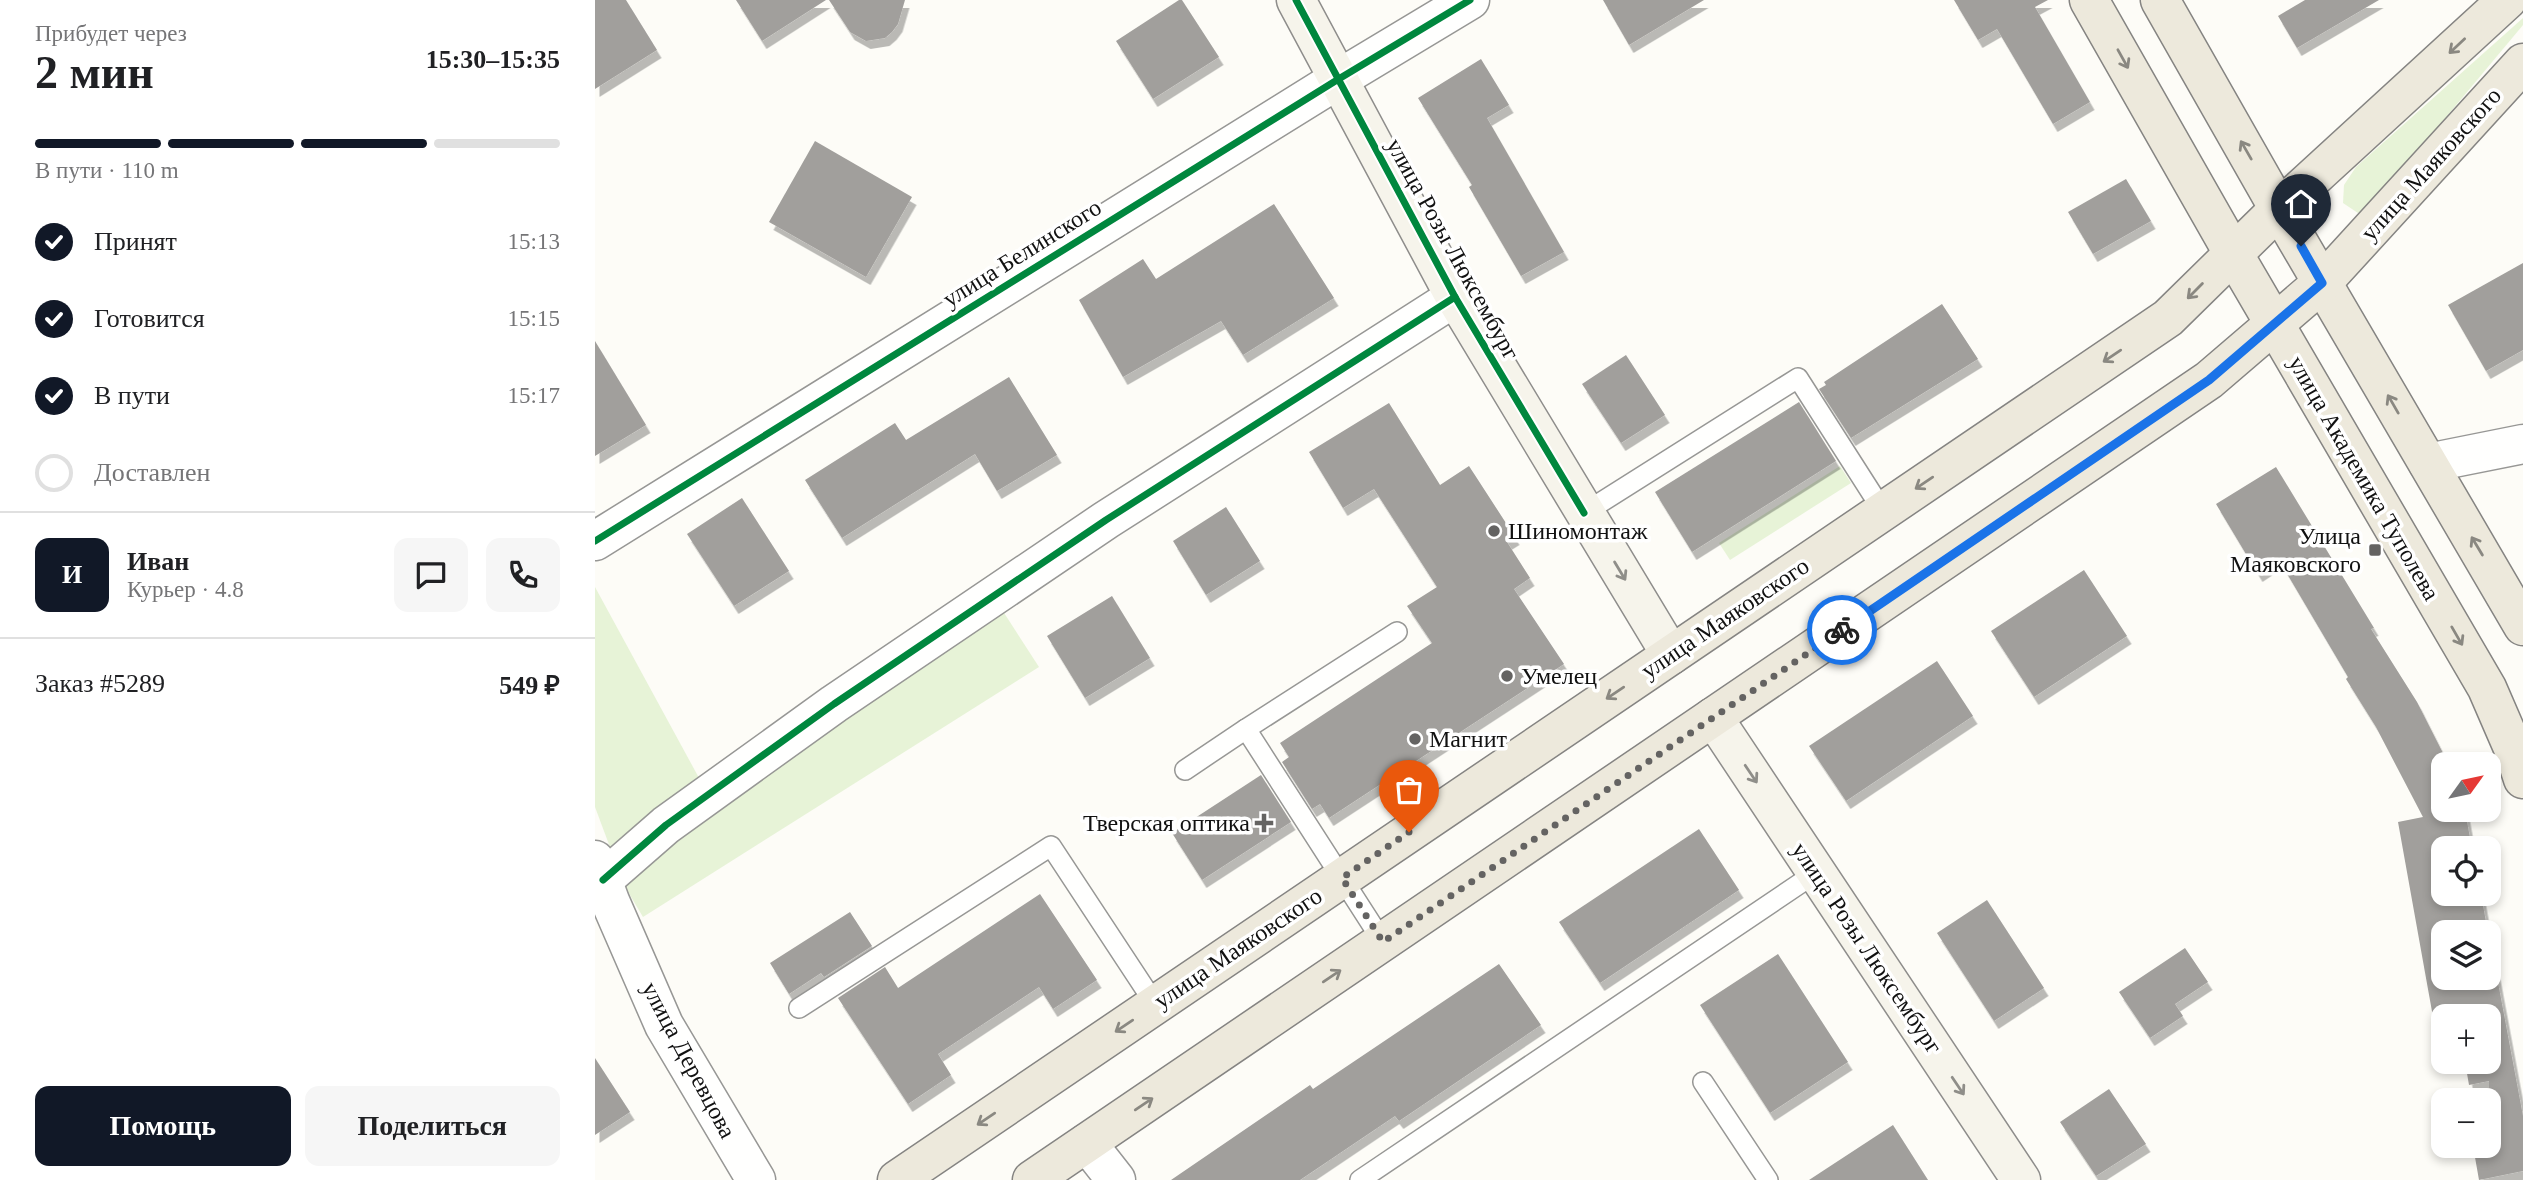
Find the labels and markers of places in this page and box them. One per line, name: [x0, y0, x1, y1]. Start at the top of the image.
pin: [2271, 174, 2331, 246]
place label: Шиномонтаж: [1508, 518, 1648, 544]
marker: Шиномонтаж: [1486, 523, 1502, 539]
place label: Улица Маяковского: [2230, 523, 2361, 577]
marker: Улица Маяковского: [2367, 542, 2383, 558]
place label: Умелец: [1521, 663, 1597, 689]
marker: Умелец: [1499, 668, 1515, 684]
place label: Магнит: [1429, 726, 1508, 752]
marker: Магнит: [1407, 731, 1423, 747]
pin: [1379, 760, 1439, 832]
place label: Тверская оптика: [1083, 810, 1250, 836]
marker: Тверская оптика: [1256, 815, 1272, 831]

